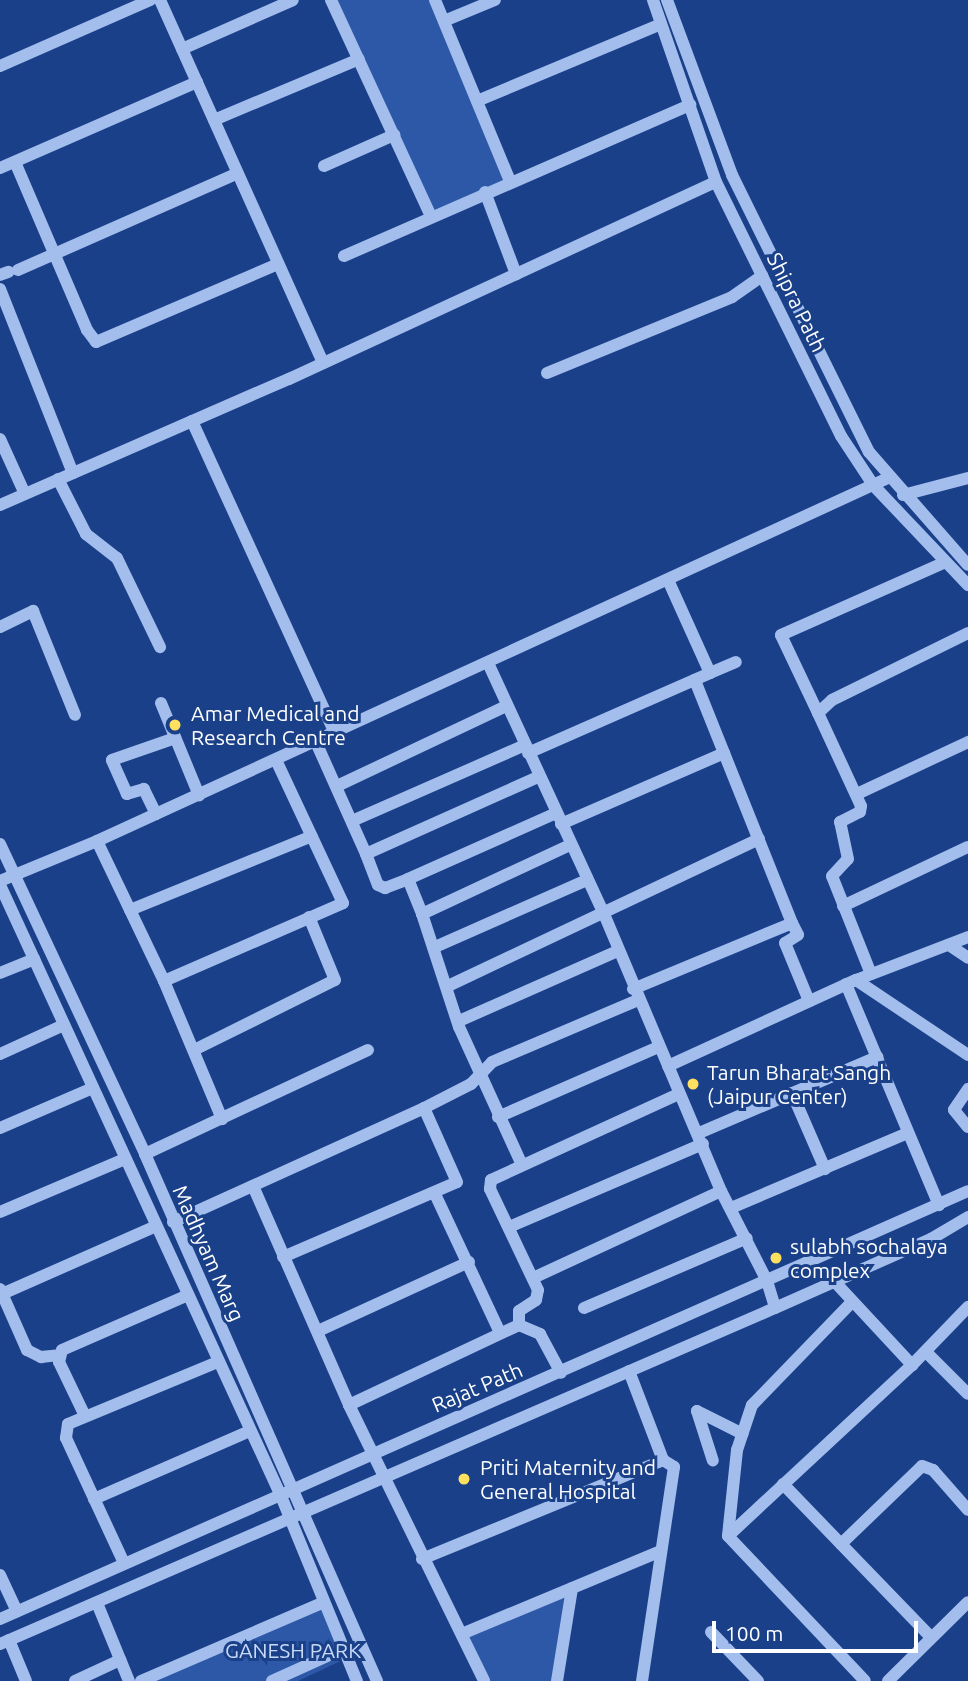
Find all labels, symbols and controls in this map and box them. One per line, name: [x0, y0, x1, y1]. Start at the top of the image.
street label: Shipra Path: [762, 248, 832, 356]
place label: Amar Medical and Research Centre: [191, 700, 359, 750]
marker: Amar Medical and Research Centre: [165, 715, 185, 735]
place label: Tarun Bharat Sangh (Jaipur Center): [707, 1059, 891, 1109]
marker: Tarun Bharat Sangh (Jaipur Center): [685, 1076, 701, 1092]
street label: Madhyam Marg: [168, 1181, 250, 1325]
place label: sulabh sochalaya complex: [790, 1233, 948, 1283]
marker: sulabh sochalaya complex: [768, 1250, 784, 1266]
street label: Rajat Path: [428, 1357, 526, 1417]
place label: Priti Maternity and General Hospital: [480, 1454, 656, 1504]
marker: Priti Maternity and General Hospital: [454, 1469, 474, 1489]
scale bar: [716, 1608, 922, 1652]
text: 100 m: [725, 1621, 783, 1645]
park label: GANESH PARK: [225, 1637, 361, 1663]

